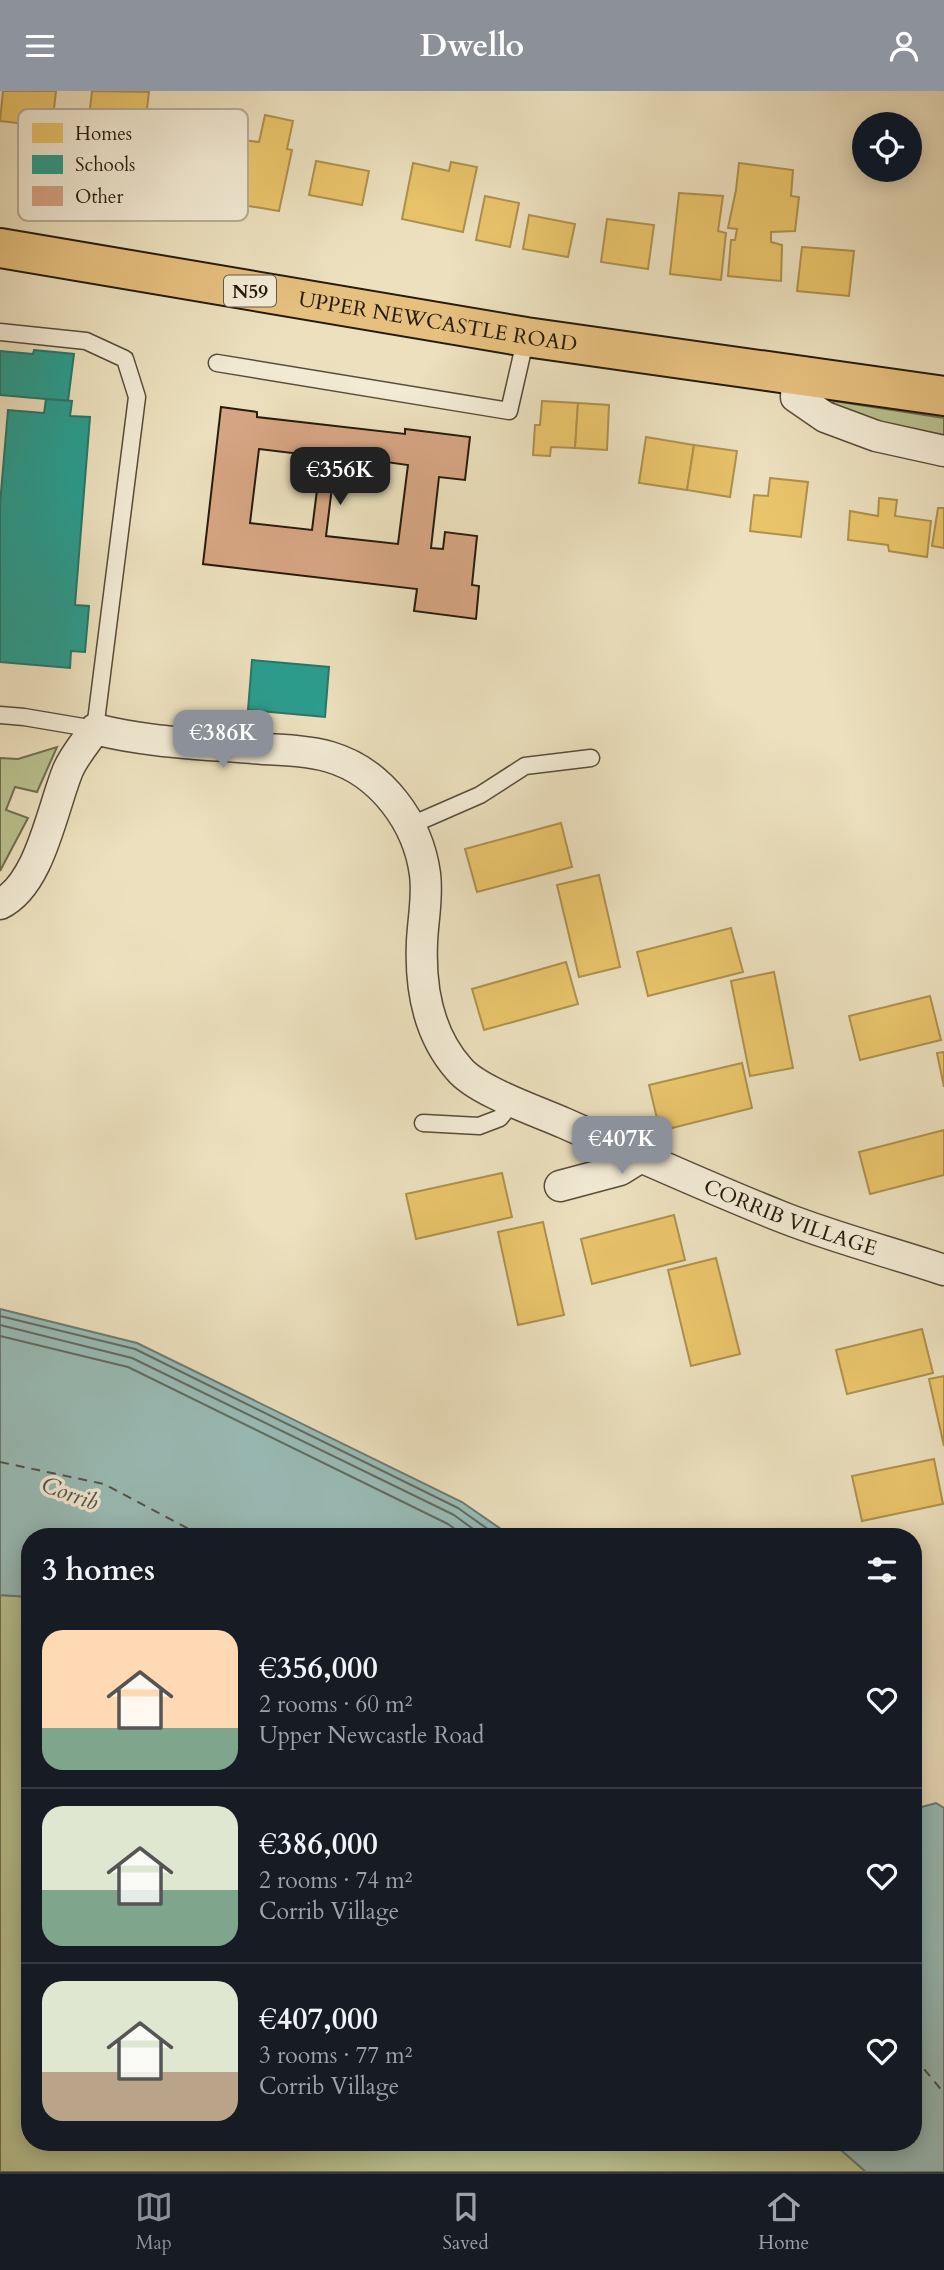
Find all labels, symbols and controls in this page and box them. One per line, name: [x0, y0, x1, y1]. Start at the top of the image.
text: Dwello: [420, 24, 524, 68]
icon: menu: [21, 27, 59, 65]
icon: person: [885, 27, 923, 65]
legend: [18, 109, 248, 221]
map controls: [852, 112, 922, 182]
button: locate: [852, 112, 922, 182]
text: Homes: [75, 121, 132, 147]
text: Schools: [75, 152, 135, 178]
text: Other: [75, 184, 123, 210]
road number: N59: [224, 275, 276, 307]
street label: UPPER NEWCASTLE ROAD: [296, 285, 579, 359]
pin: €356K: [291, 447, 389, 507]
text: €356K: [306, 454, 374, 485]
pin: €386K: [174, 711, 272, 770]
text: €386K: [189, 717, 257, 748]
pin: €407K: [573, 1117, 671, 1176]
text: €407K: [588, 1123, 656, 1154]
street label: CORRIB VILLAGE: [699, 1172, 881, 1263]
water label: Corrib: [37, 1469, 102, 1518]
text: 3 homes: [42, 1550, 155, 1591]
icon: filters: [863, 1551, 901, 1589]
text: €356,000: [259, 1648, 378, 1689]
icon: home: [98, 1658, 182, 1742]
icon: heart: [863, 1681, 901, 1719]
text: 2 rooms · 60 m²: [259, 1689, 412, 1720]
text: Upper Newcastle Road: [259, 1720, 484, 1751]
text: €386,000: [259, 1824, 378, 1865]
icon: home: [98, 1834, 182, 1918]
icon: heart: [863, 1857, 901, 1895]
text: 2 rooms · 74 m²: [259, 1865, 412, 1896]
text: Corrib Village: [259, 1896, 399, 1927]
text: €407,000: [259, 1999, 378, 2040]
icon: home: [98, 2009, 182, 2093]
icon: heart: [863, 2032, 901, 2070]
text: 3 rooms · 77 m²: [259, 2040, 412, 2071]
text: Corrib Village: [259, 2071, 399, 2102]
tab: Map: [135, 2188, 173, 2256]
tab: Saved: [443, 2188, 489, 2256]
tab: Home: [758, 2188, 809, 2256]

